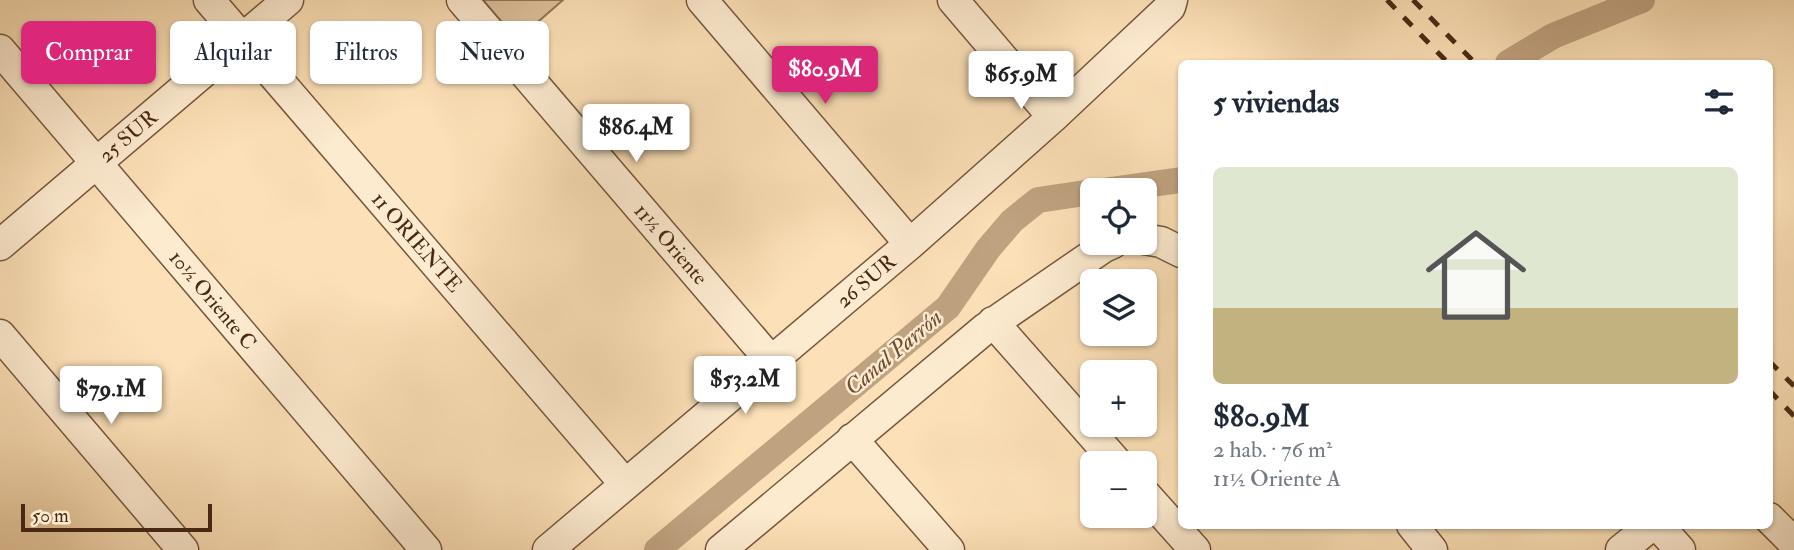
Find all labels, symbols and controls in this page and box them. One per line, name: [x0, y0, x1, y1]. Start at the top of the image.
chip: Comprar: [21, 21, 156, 84]
chip: Alquilar: [170, 21, 296, 84]
chip: Filtros: [310, 21, 422, 84]
chip: Nuevo: [436, 21, 549, 84]
pin: $80.9M: [768, 46, 882, 106]
pin: $65.9M: [964, 52, 1078, 111]
text: $80.9M: [788, 54, 862, 83]
text: $65.9M: [985, 59, 1057, 88]
icon: filters: [1700, 83, 1738, 121]
text: 5 viviendas: [1213, 84, 1339, 121]
street label: 25 SUR: [93, 103, 164, 169]
pin: $86.4M: [579, 104, 693, 164]
text: $86.4M: [599, 112, 673, 141]
map controls: [1080, 178, 1157, 528]
button: locate: [1080, 178, 1157, 255]
street label: 11 ORIENTE: [366, 186, 468, 298]
street label: 11½ Oriente: [628, 198, 714, 291]
icon: home: [1413, 212, 1539, 338]
street label: 10½ Oriente C: [163, 245, 262, 356]
street label: 26 SUR: [831, 248, 903, 314]
button: layers: [1080, 269, 1157, 346]
water label: Canal Parrón: [839, 303, 948, 402]
pin: $53.2M: [688, 356, 802, 416]
button: +: [1080, 360, 1157, 437]
text: $53.2M: [710, 364, 780, 393]
pin: $79.1M: [54, 366, 168, 426]
text: $79.1M: [76, 374, 146, 403]
text: $80.9M: [1213, 398, 1310, 435]
text: 2 hab. · 76 m²: [1213, 435, 1332, 464]
button: −: [1080, 451, 1157, 528]
text: 11½ Oriente A: [1213, 464, 1341, 493]
scale bar: [21, 501, 212, 533]
text: 50 m: [32, 504, 69, 528]

